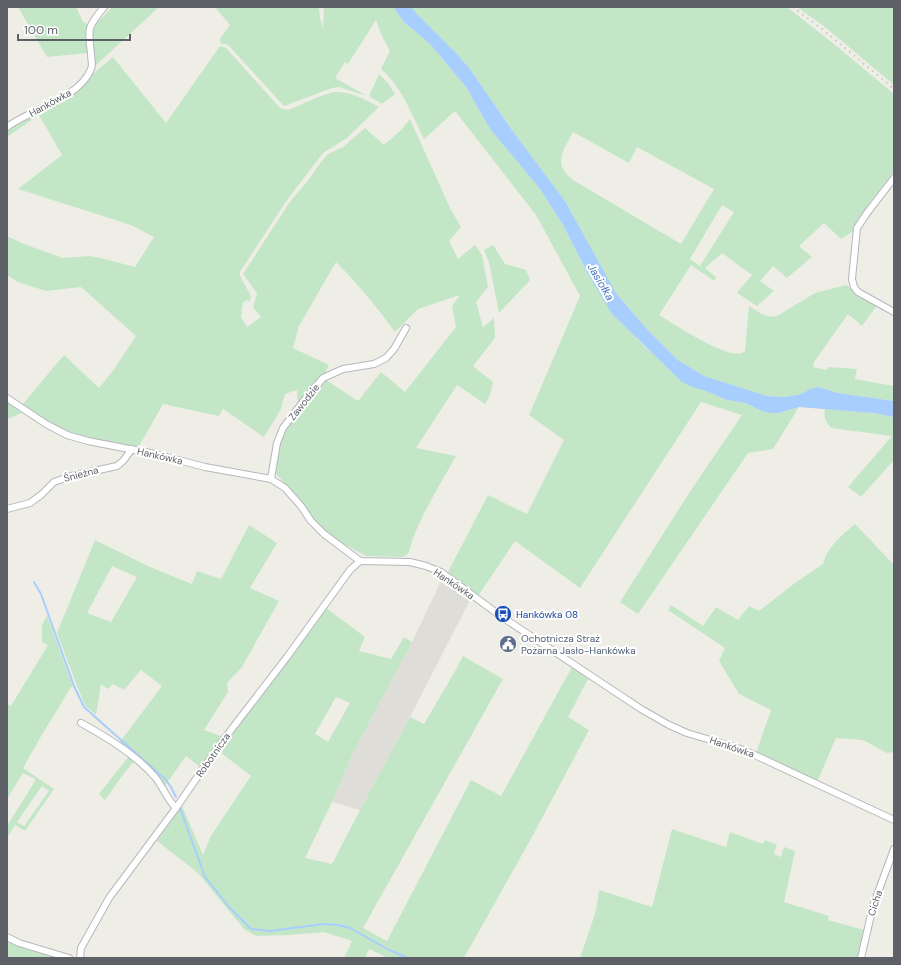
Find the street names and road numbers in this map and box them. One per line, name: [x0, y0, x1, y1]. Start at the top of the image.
street label: Hankówka: [27, 86, 73, 120]
street label: Zawodzie: [286, 381, 323, 423]
street label: Hankówka: [136, 444, 184, 468]
street label: Śnieżna: [62, 463, 100, 485]
street label: Hankówka: [431, 566, 477, 602]
street label: Robotnicza: [193, 730, 233, 780]
street label: Hankówka: [708, 733, 756, 761]
street label: Cicha: [865, 888, 885, 918]

